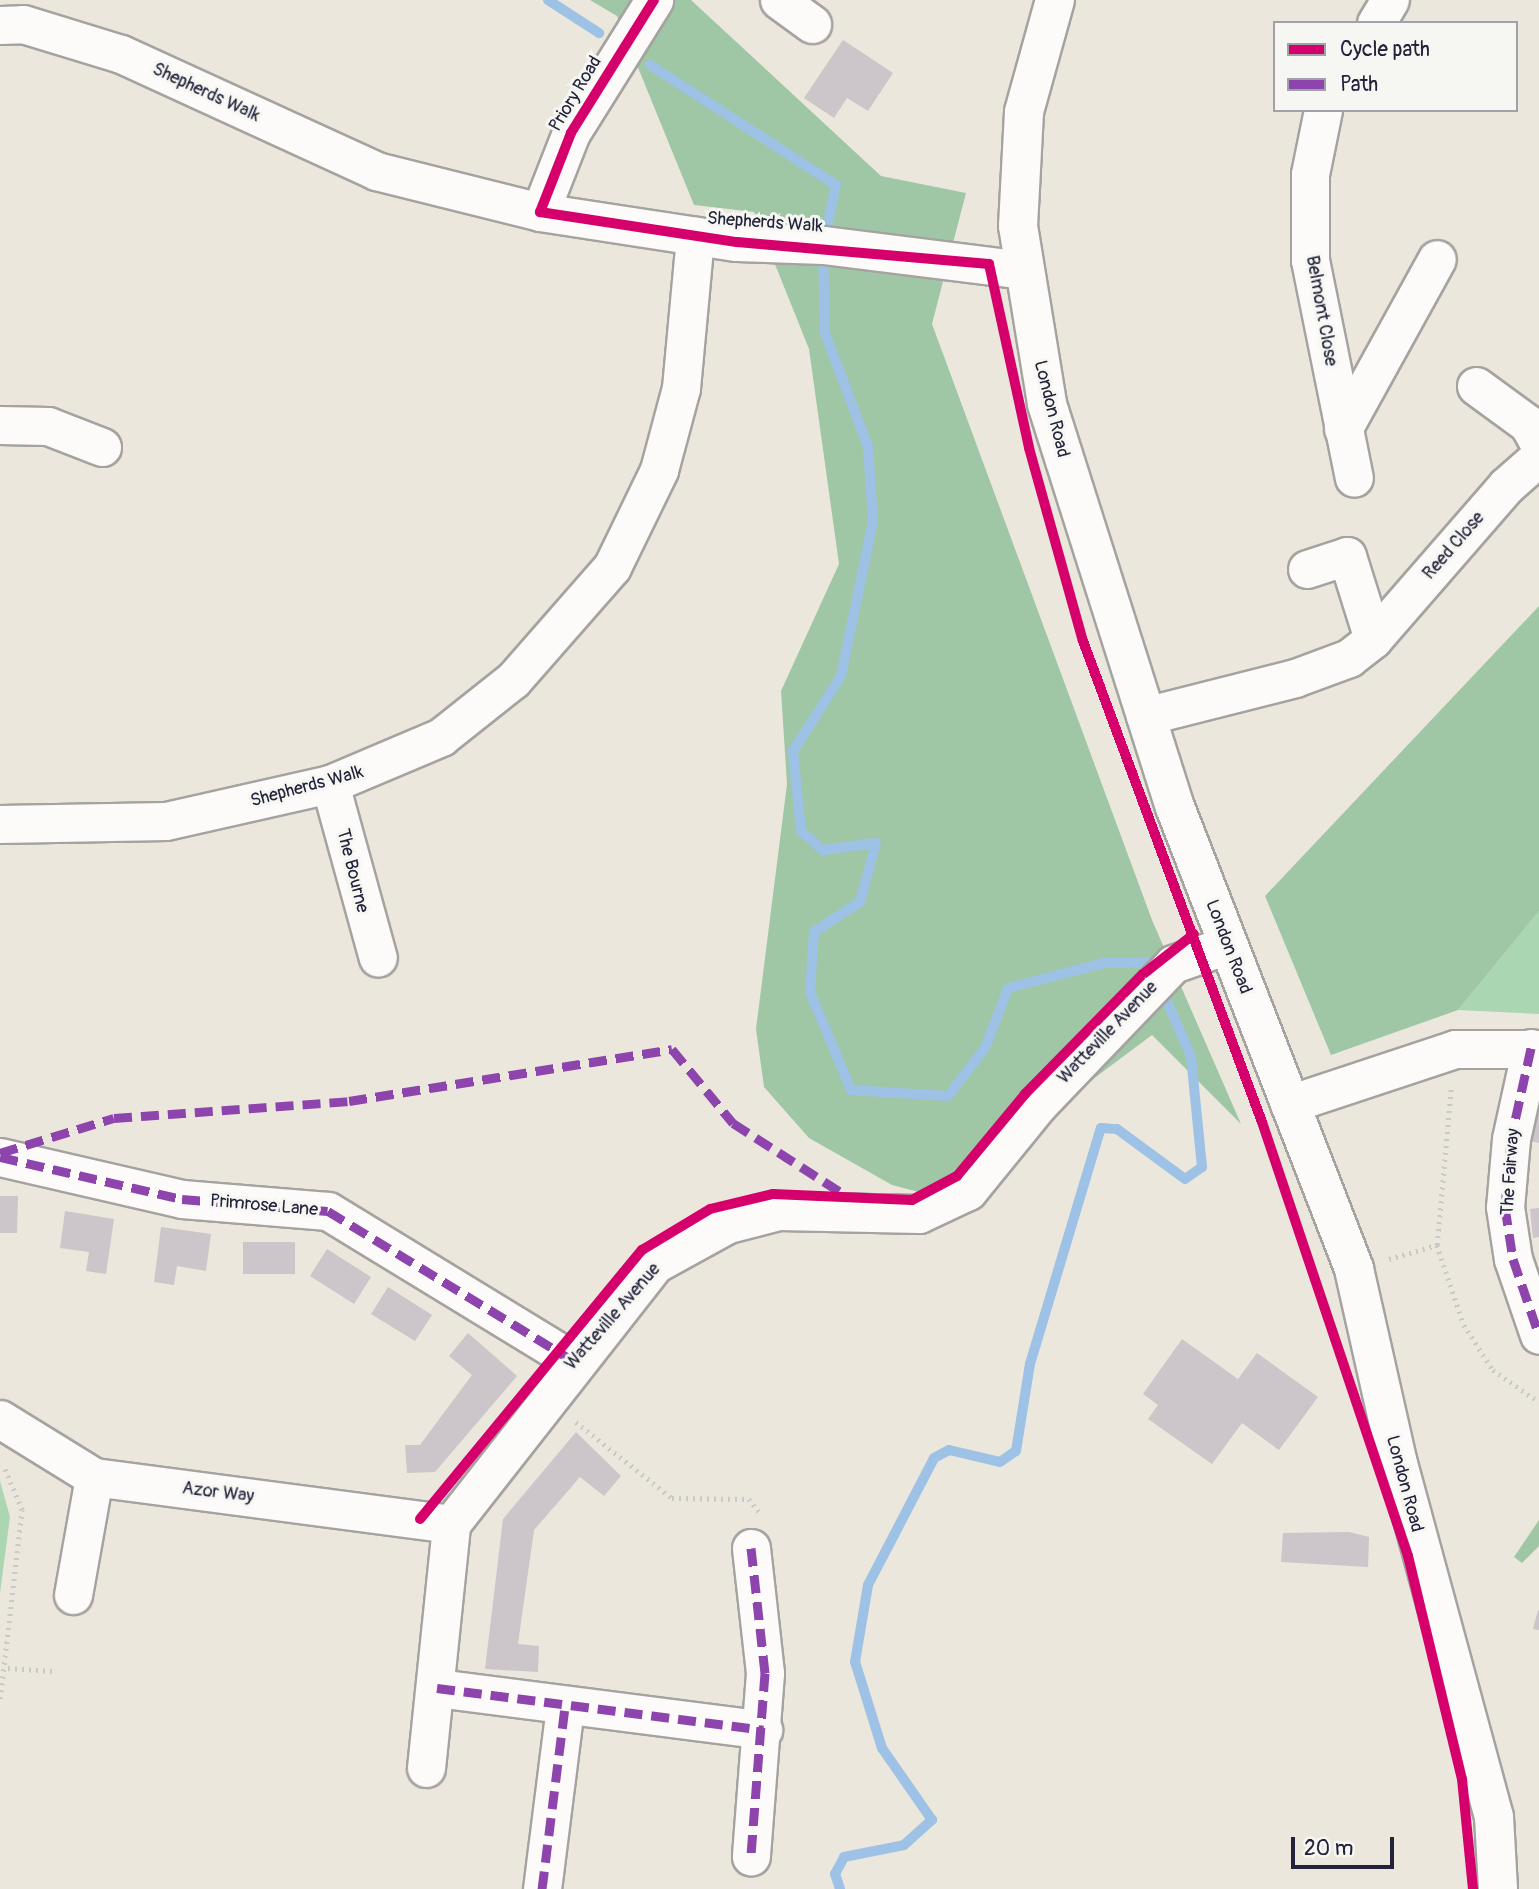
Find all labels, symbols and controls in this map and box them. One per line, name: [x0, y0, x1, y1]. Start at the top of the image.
legend: [1273, 21, 1518, 112]
text: Cycle path: [1340, 36, 1430, 63]
street label: Priory Road: [545, 52, 607, 136]
street label: Shepherds Walk: [149, 59, 263, 127]
text: Path: [1340, 71, 1378, 98]
street label: Shepherds Walk: [706, 208, 824, 238]
street label: Belmont Close: [1301, 254, 1341, 368]
street label: London Road: [1029, 358, 1073, 460]
street label: Reed Close: [1419, 508, 1489, 584]
street label: Shepherds Walk: [248, 762, 366, 812]
street label: The Bourne: [331, 827, 373, 915]
street label: London Road: [1200, 897, 1256, 997]
street label: Watteville Avenue: [1053, 977, 1163, 1089]
street label: The Fairway: [1497, 1128, 1525, 1216]
street label: Primrose Lane: [209, 1191, 319, 1221]
street label: Watteville Avenue: [561, 1259, 665, 1375]
street label: London Road: [1381, 1433, 1427, 1535]
street label: Azor Way: [181, 1478, 255, 1508]
scale bar: [1294, 1822, 1397, 1866]
text: 20 m: [1304, 1835, 1353, 1862]

